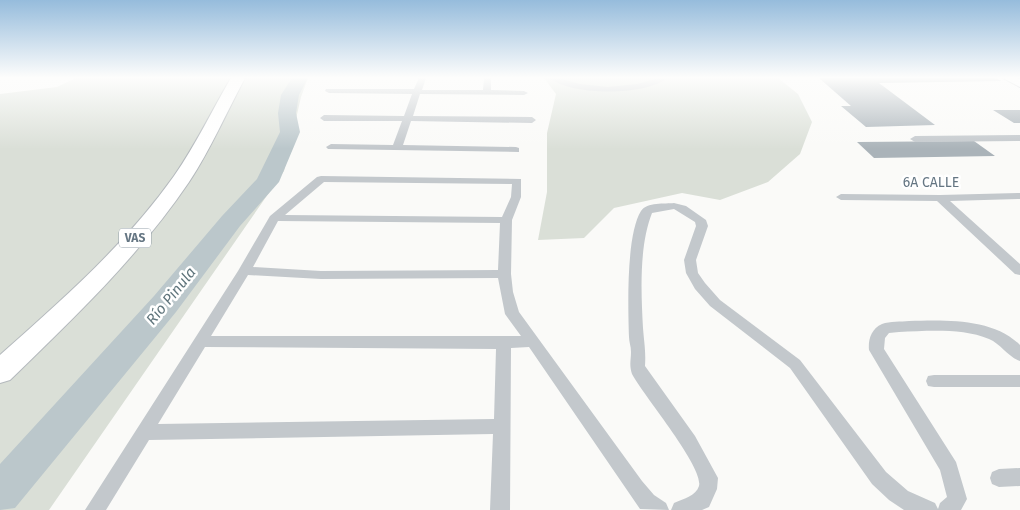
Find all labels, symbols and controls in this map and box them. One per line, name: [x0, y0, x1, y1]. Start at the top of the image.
street label: 6A CALLE: [903, 174, 959, 191]
road number: VAS: [119, 228, 151, 248]
water label: Río Pinula: [142, 264, 200, 328]

